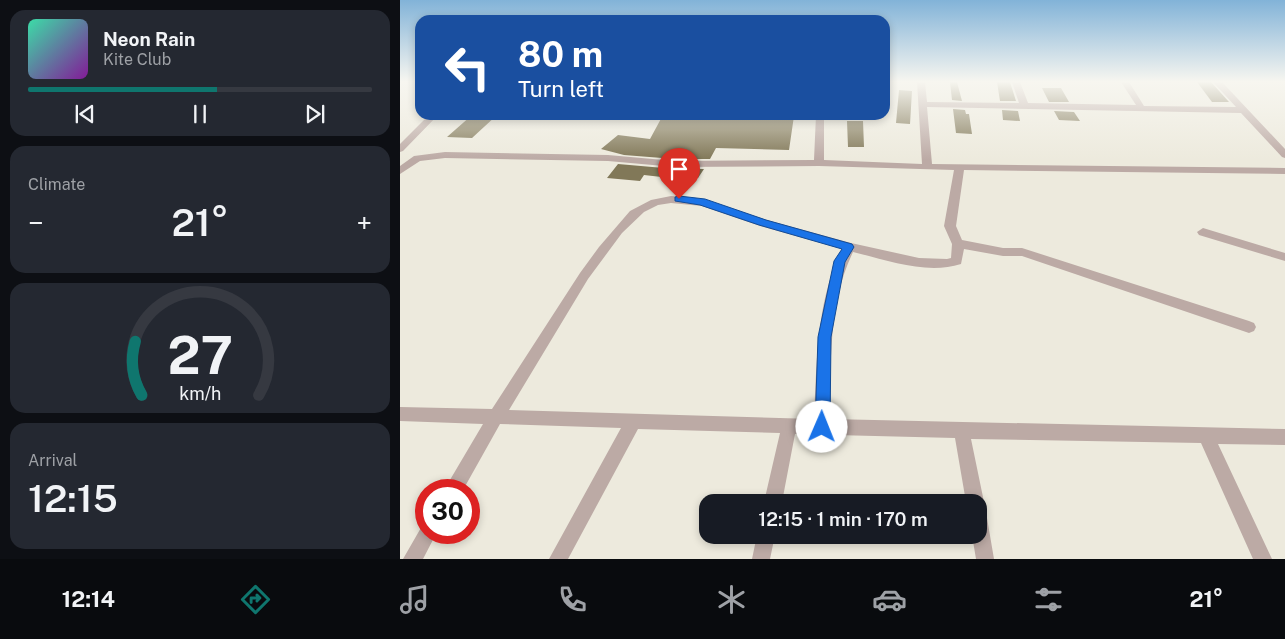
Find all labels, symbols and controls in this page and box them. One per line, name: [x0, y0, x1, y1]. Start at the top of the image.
text: Neon Rain: [103, 28, 195, 50]
text: 80 m: [518, 34, 603, 75]
icon: left: [435, 35, 500, 100]
text: Kite Club: [103, 50, 171, 69]
text: Turn left: [518, 76, 604, 102]
icon: previous: [71, 100, 99, 128]
icon: pause: [186, 100, 214, 128]
icon: next: [301, 100, 329, 128]
pin: [658, 148, 700, 199]
icon: arrive: [665, 155, 693, 183]
text: Climate: [28, 175, 85, 194]
text: 21°: [171, 200, 229, 245]
text: −: [28, 206, 44, 239]
text: +: [356, 206, 372, 239]
text: 27: [167, 325, 233, 386]
text: km/h: [179, 383, 221, 404]
position arrow: [795, 400, 847, 452]
text: Arrival: [28, 451, 77, 470]
text: 12:15: [28, 476, 118, 521]
speed limit sign: 30: [415, 479, 480, 544]
text: 12:15 · 1 min · 170 m: [758, 508, 928, 530]
icon: directions: [238, 582, 273, 617]
icon: music: [397, 582, 432, 617]
icon: phone: [555, 582, 590, 617]
icon: climate: [714, 582, 749, 617]
icon: car: [872, 582, 907, 617]
icon: filters: [1031, 582, 1066, 617]
text: 12:14: [62, 586, 115, 612]
text: 21°: [1189, 586, 1223, 612]

